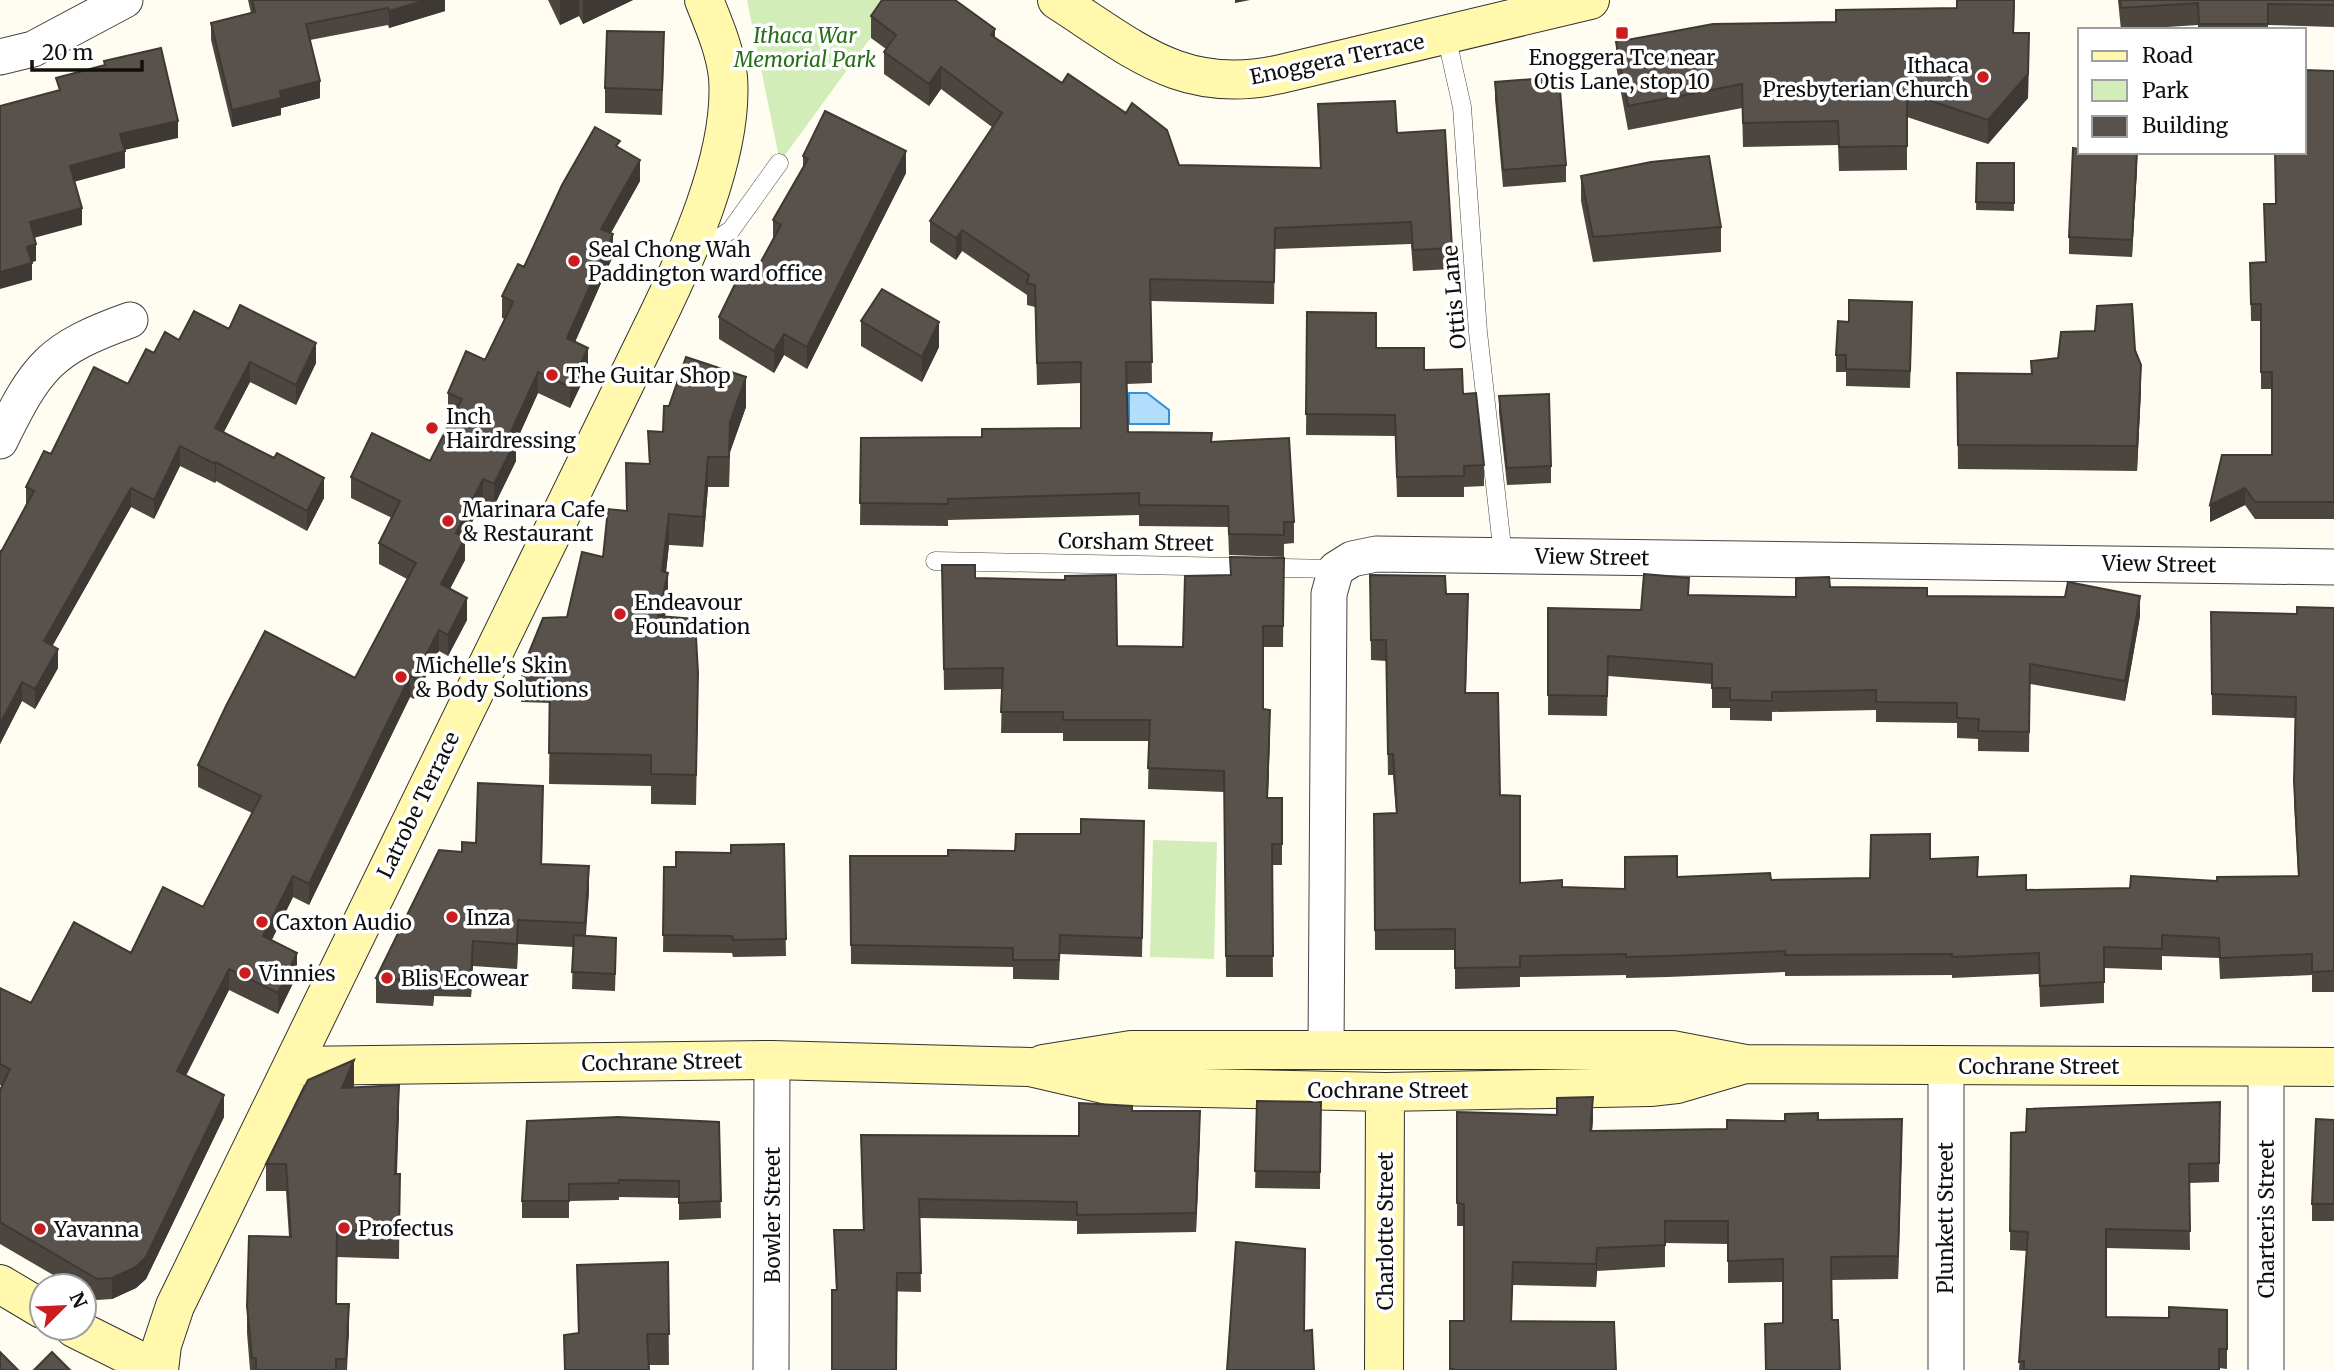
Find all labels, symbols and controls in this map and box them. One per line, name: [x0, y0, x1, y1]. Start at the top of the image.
park label: Ithaca War Memorial Park: [733, 22, 877, 73]
marker: Enoggera Tce near Otis Lane, stop 10: [1614, 25, 1630, 41]
street label: Enoggera Terrace: [1247, 27, 1427, 91]
scale bar: [32, 28, 142, 72]
legend: [2078, 28, 2306, 154]
text: 20 m: [42, 39, 94, 66]
text: Road: [2142, 42, 2193, 69]
place label: Enoggera Tce near Otis Lane, stop 10: [1528, 44, 1716, 95]
place label: Ithaca Presbyterian Church: [1762, 52, 1969, 103]
marker: Ithaca Presbyterian Church: [1975, 69, 1991, 85]
text: Park: [2142, 77, 2189, 104]
text: Building: [2142, 112, 2229, 139]
place label: Seal Chong Wah Paddington ward office: [588, 236, 822, 287]
street label: Ottis Lane: [1436, 244, 1472, 350]
marker: Seal Chong Wah Paddington ward office: [566, 253, 582, 269]
place label: The Guitar Shop: [566, 362, 731, 389]
marker: The Guitar Shop: [544, 367, 560, 383]
place label: Inch Hairdressing: [446, 403, 576, 454]
marker: Inch Hairdressing: [424, 420, 440, 436]
place label: Marinara Cafe & Restaurant: [462, 496, 605, 547]
marker: Marinara Cafe & Restaurant: [440, 513, 456, 529]
street label: Corsham Street: [1058, 527, 1214, 557]
street label: View Street: [1534, 542, 1649, 571]
street label: View Street: [2101, 549, 2216, 578]
place label: Endeavour Foundation: [634, 589, 751, 640]
marker: Endeavour Foundation: [612, 606, 628, 622]
place label: Michelle's Skin & Body Solutions: [415, 652, 589, 703]
marker: Michelle's Skin & Body Solutions: [393, 669, 409, 685]
street label: Latrobe Terrace: [371, 727, 465, 883]
place label: Inza: [466, 904, 511, 931]
place label: Caxton Audio: [276, 909, 412, 936]
marker: Inza: [444, 909, 460, 925]
marker: Caxton Audio: [254, 914, 270, 930]
place label: Vinnies: [258, 960, 336, 987]
marker: Vinnies: [237, 965, 253, 981]
place label: Blis Ecowear: [401, 965, 529, 992]
marker: Blis Ecowear: [379, 970, 395, 986]
street label: Cochrane Street: [581, 1047, 743, 1077]
street label: Cochrane Street: [1959, 1053, 2119, 1080]
street label: Cochrane Street: [1308, 1077, 1468, 1104]
street label: Charteris Street: [2253, 1140, 2280, 1298]
street label: Plunkett Street: [1932, 1142, 1959, 1294]
street label: Bowler Street: [759, 1147, 786, 1283]
street label: Charlotte Street: [1372, 1152, 1399, 1310]
place label: Profectus: [358, 1215, 454, 1242]
place label: Yavanna: [53, 1216, 139, 1243]
marker: Profectus: [336, 1220, 352, 1236]
marker: Yavanna: [32, 1221, 48, 1237]
north arrow: [28, 1272, 98, 1342]
text: N: [65, 1288, 93, 1312]

